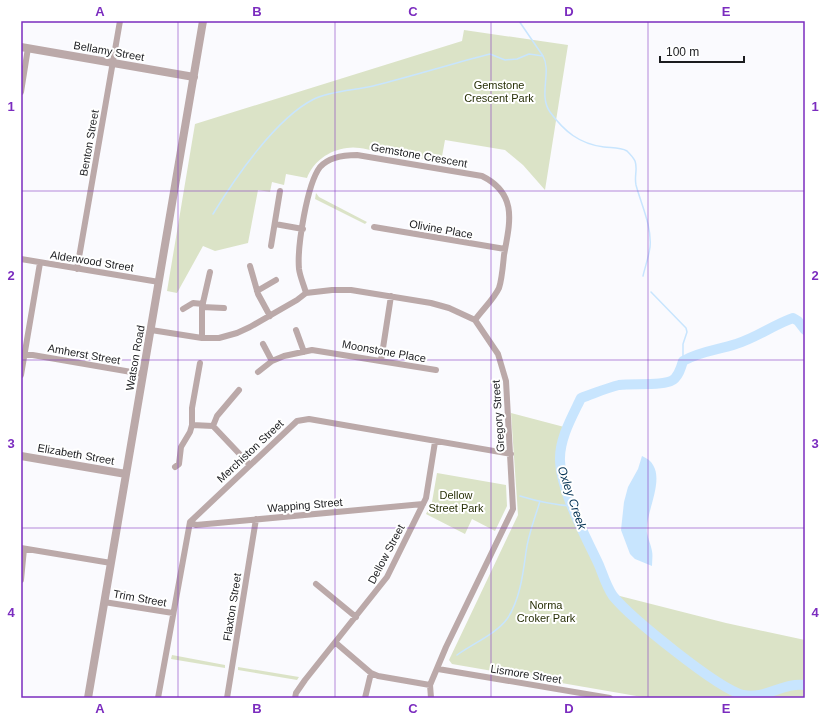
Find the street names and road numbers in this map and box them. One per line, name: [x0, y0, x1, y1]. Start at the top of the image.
street label: Bellamy Street: [73, 39, 145, 63]
street label: Benton Street: [77, 109, 101, 177]
street label: Gemstone Crescent: [370, 141, 468, 169]
street label: Olivine Place: [408, 218, 474, 240]
street label: Alderwood Street: [49, 248, 135, 274]
street label: Watson Road: [123, 324, 147, 392]
street label: Moonstone Place: [341, 338, 427, 364]
street label: Amherst Street: [47, 342, 121, 366]
street label: Gregory Street: [489, 380, 507, 452]
street label: Merchiston Street: [214, 417, 286, 485]
street label: Elizabeth Street: [37, 441, 115, 467]
street label: Wapping Street: [267, 496, 343, 514]
street label: Dellow Street: [365, 522, 407, 586]
street label: Flaxton Street: [221, 572, 243, 642]
street label: Trim Street: [112, 587, 168, 609]
street label: Lismore Street: [490, 662, 562, 686]

